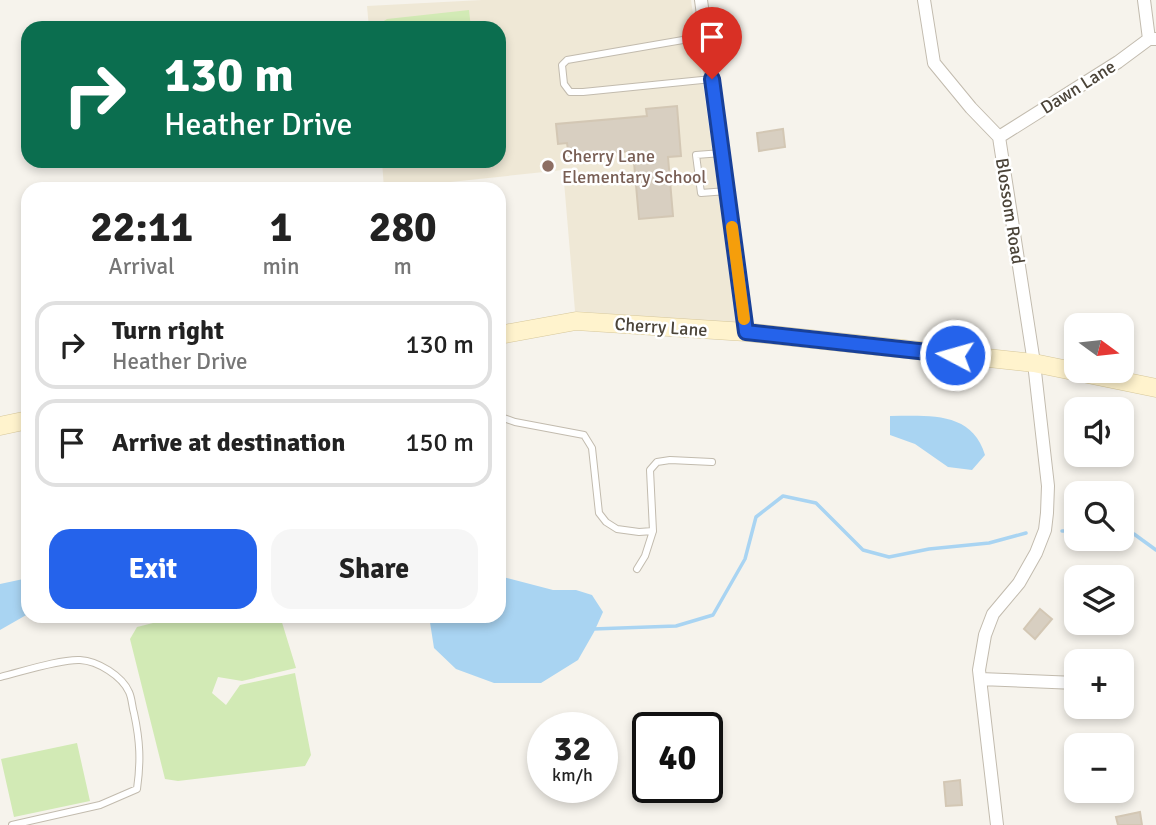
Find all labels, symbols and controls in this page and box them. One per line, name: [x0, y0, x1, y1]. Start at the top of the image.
pin: [682, 7, 742, 79]
icon: arrive: [693, 18, 731, 56]
text: 130 m: [164, 45, 294, 105]
icon: right: [49, 49, 140, 140]
street label: Dawn Lane: [1036, 55, 1120, 119]
text: Heather Drive: [164, 105, 353, 144]
place label: Cherry Lane Elementary School: [562, 145, 707, 188]
street label: Blossom Road: [991, 156, 1029, 266]
marker: Cherry Lane Elementary School: [540, 158, 556, 174]
text: 22:11: [90, 202, 193, 253]
text: 1: [270, 202, 292, 253]
text: 280: [369, 202, 437, 253]
text: Arrival: [109, 252, 175, 281]
text: min: [262, 252, 300, 281]
text: m: [394, 252, 412, 281]
street label: Cherry Lane: [614, 313, 708, 341]
north arrow: [1064, 313, 1134, 383]
map controls: [1064, 313, 1134, 803]
text: Turn right: [112, 315, 224, 347]
position arrow: [918, 318, 992, 392]
icon: right: [53, 326, 91, 364]
text: 130 m: [405, 329, 474, 361]
text: Heather Drive: [112, 347, 248, 376]
button: sound: [1064, 397, 1134, 467]
icon: arrive: [53, 424, 91, 462]
text: Arrive at destination: [112, 427, 345, 459]
text: 150 m: [405, 427, 474, 459]
button: search: [1064, 481, 1134, 551]
button: Exit: [49, 529, 257, 609]
button: Share: [271, 529, 478, 609]
button: layers: [1064, 565, 1134, 635]
button: +: [1064, 649, 1134, 719]
speed limit sign: 40: [632, 712, 723, 803]
text: 32: [554, 727, 591, 770]
button: −: [1064, 733, 1134, 803]
text: km/h: [552, 764, 593, 786]

